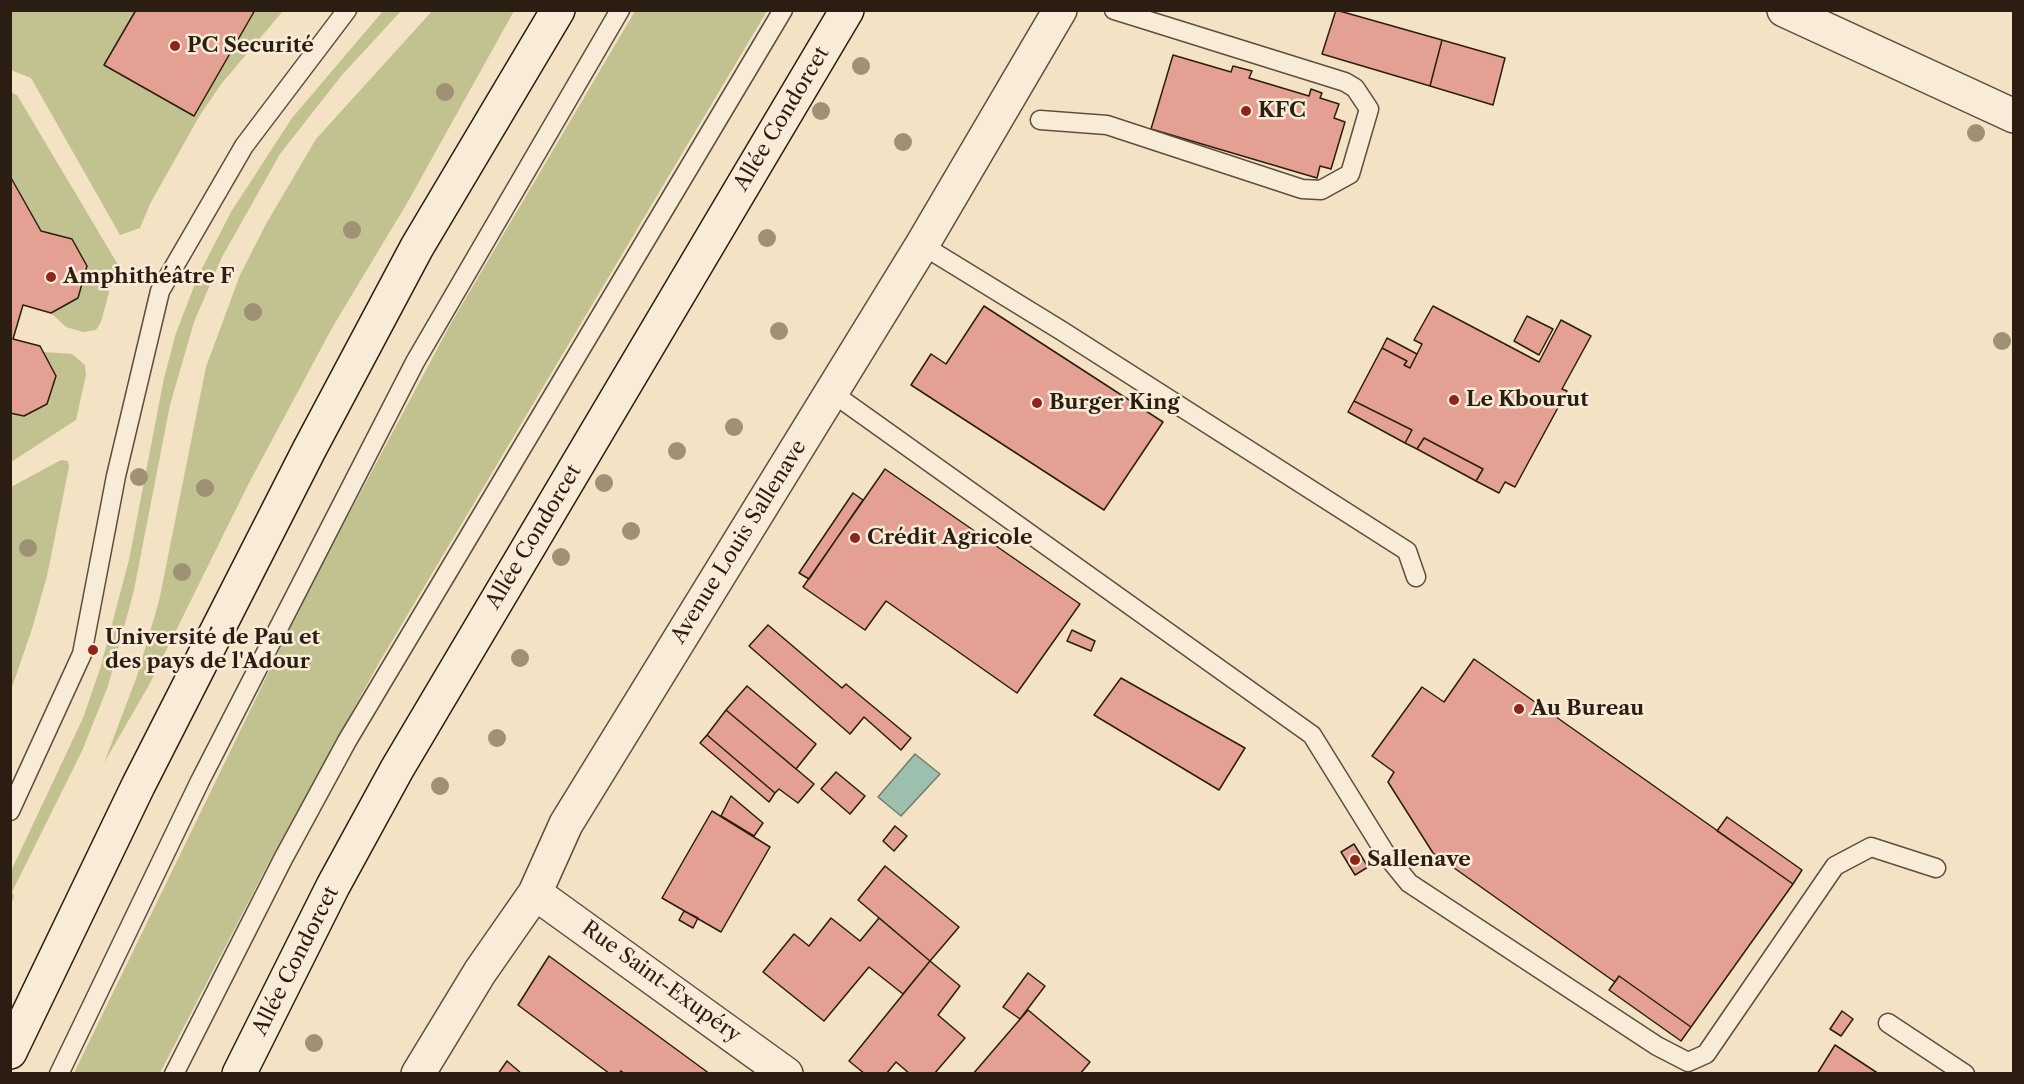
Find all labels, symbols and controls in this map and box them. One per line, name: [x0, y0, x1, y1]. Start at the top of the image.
place label: PC Securité: [187, 33, 314, 59]
marker: PC Securité: [168, 39, 182, 53]
street label: Allée Condorcet: [729, 42, 835, 196]
place label: KFC: [1258, 98, 1306, 124]
marker: KFC: [1239, 104, 1253, 118]
place label: Amphithéâtre F: [63, 264, 234, 290]
marker: Amphithéâtre F: [44, 270, 58, 284]
place label: Le Kbourut: [1466, 387, 1589, 413]
place label: Burger King: [1049, 390, 1180, 416]
marker: Le Kbourut: [1447, 393, 1461, 407]
marker: Burger King: [1030, 396, 1044, 410]
street label: Avenue Louis Sallenave: [666, 436, 812, 648]
street label: Allée Condorcet: [481, 460, 587, 614]
place label: Crédit Agricole: [867, 525, 1033, 551]
marker: Crédit Agricole: [848, 531, 862, 545]
place label: Université de Pau et des pays de l'Adour: [105, 625, 320, 675]
marker: Université de Pau et des pays de l'Adour: [86, 643, 100, 657]
place label: Au Bureau: [1531, 696, 1644, 722]
marker: Au Bureau: [1512, 702, 1526, 716]
place label: Sallenave: [1367, 847, 1471, 873]
marker: Sallenave: [1348, 853, 1362, 867]
street label: Allée Condorcet: [248, 882, 344, 1040]
street label: Rue Saint-Exupéry: [577, 916, 745, 1048]

